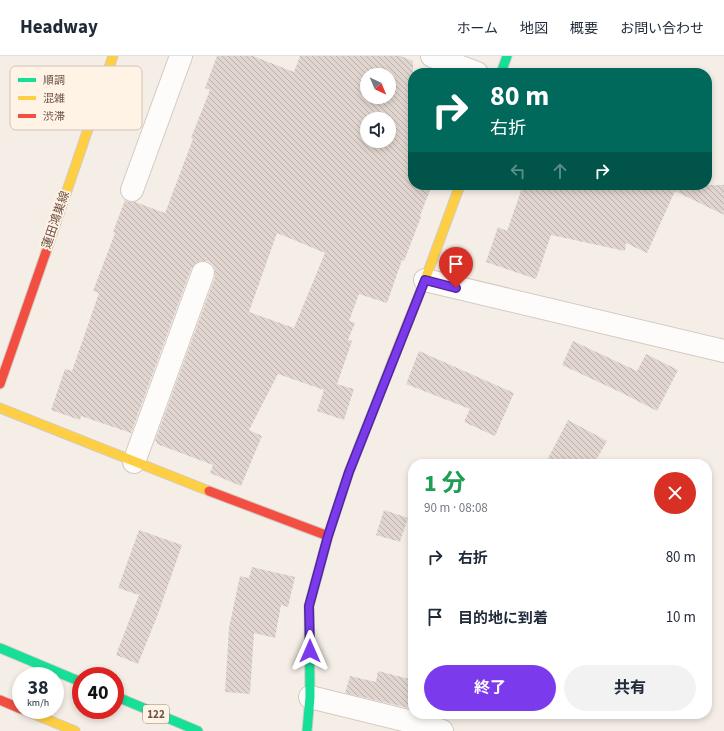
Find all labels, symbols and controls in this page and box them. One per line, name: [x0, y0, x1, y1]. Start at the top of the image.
text: Headway: [20, 14, 98, 41]
text: ホーム: [456, 19, 498, 39]
text: 地図: [520, 19, 548, 39]
text: 概要: [570, 19, 598, 39]
text: お問い合わせ: [620, 19, 704, 39]
legend: [10, 66, 142, 130]
north arrow: [360, 68, 396, 104]
map controls: [360, 68, 396, 148]
text: 順調: [43, 73, 65, 88]
text: 80 m: [490, 76, 549, 116]
icon: right: [424, 84, 476, 136]
text: 混雑: [43, 91, 65, 106]
text: 渋滞: [43, 109, 65, 124]
button: sound: [360, 112, 396, 148]
text: 右折: [490, 116, 526, 141]
icon: left: [507, 160, 529, 182]
icon: ahead: [549, 160, 571, 182]
icon: right: [591, 160, 613, 182]
street label: 蓮田鴻巣線: [38, 189, 74, 251]
pin: [439, 247, 473, 288]
icon: arrive: [445, 253, 467, 275]
text: 1 分: [424, 466, 465, 501]
button: close: [654, 472, 696, 514]
text: 90 m · 08:08: [424, 499, 488, 517]
icon: right: [424, 546, 446, 568]
text: 80 m: [666, 547, 696, 568]
text: 右折: [458, 548, 488, 569]
icon: arrive: [424, 606, 446, 628]
text: 10 m: [666, 607, 696, 628]
text: 目的地に到着: [458, 608, 548, 629]
position arrow: [289, 630, 331, 672]
button: 終了: [424, 665, 556, 711]
button: 共有: [564, 665, 696, 711]
speed limit sign: 40: [72, 667, 124, 719]
text: 38: [27, 674, 49, 702]
text: km/h: [27, 696, 49, 710]
road number: 122: [143, 705, 169, 723]

